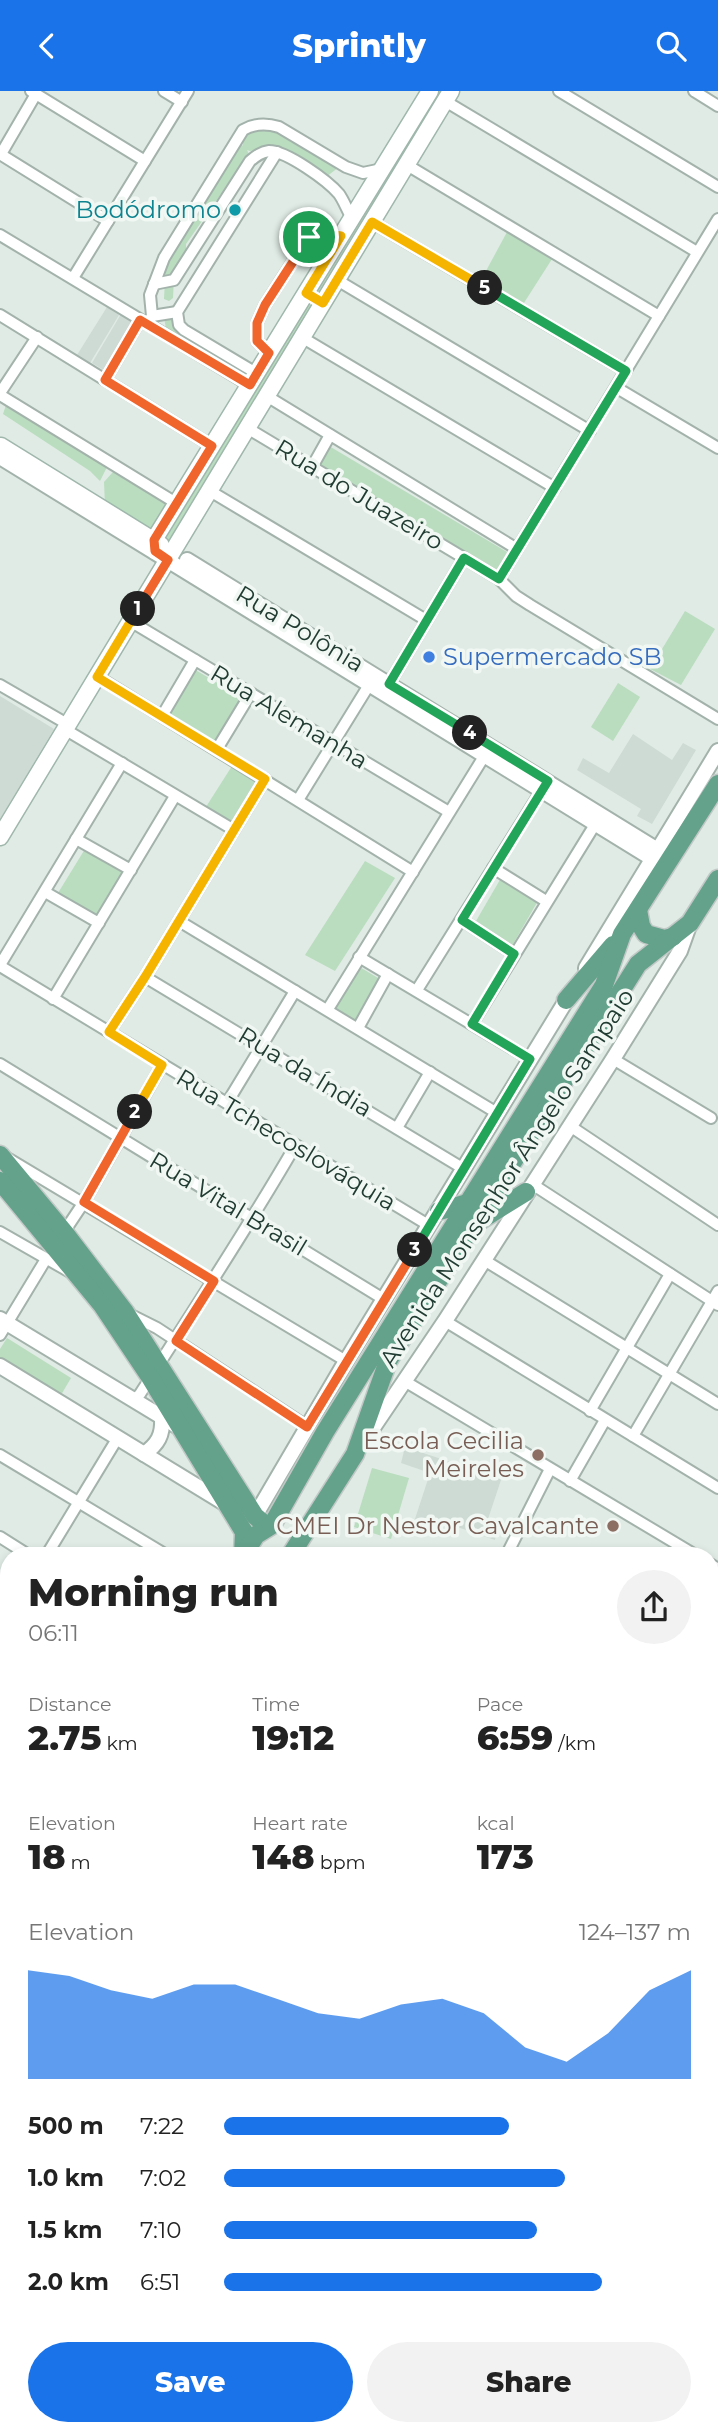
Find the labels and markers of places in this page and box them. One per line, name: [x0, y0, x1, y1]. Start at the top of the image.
place label: Bodódromo: [75, 195, 221, 224]
marker: Bodódromo: [227, 202, 243, 218]
pin: [279, 207, 339, 267]
pin: 5: [468, 271, 503, 305]
pin: 1: [120, 591, 156, 627]
place label: Supermercado SB: [443, 642, 662, 671]
marker: Supermercado SB: [421, 649, 437, 665]
pin: 4: [452, 715, 488, 751]
pin: 2: [118, 1095, 152, 1129]
pin: 3: [398, 1233, 432, 1267]
place label: Escola Cecilia Meireles: [363, 1426, 524, 1483]
marker: Escola Cecilia Meireles: [530, 1447, 546, 1463]
place label: CMEI Dr Nestor Cavalcante: [276, 1511, 599, 1540]
marker: CMEI Dr Nestor Cavalcante: [605, 1518, 621, 1534]

